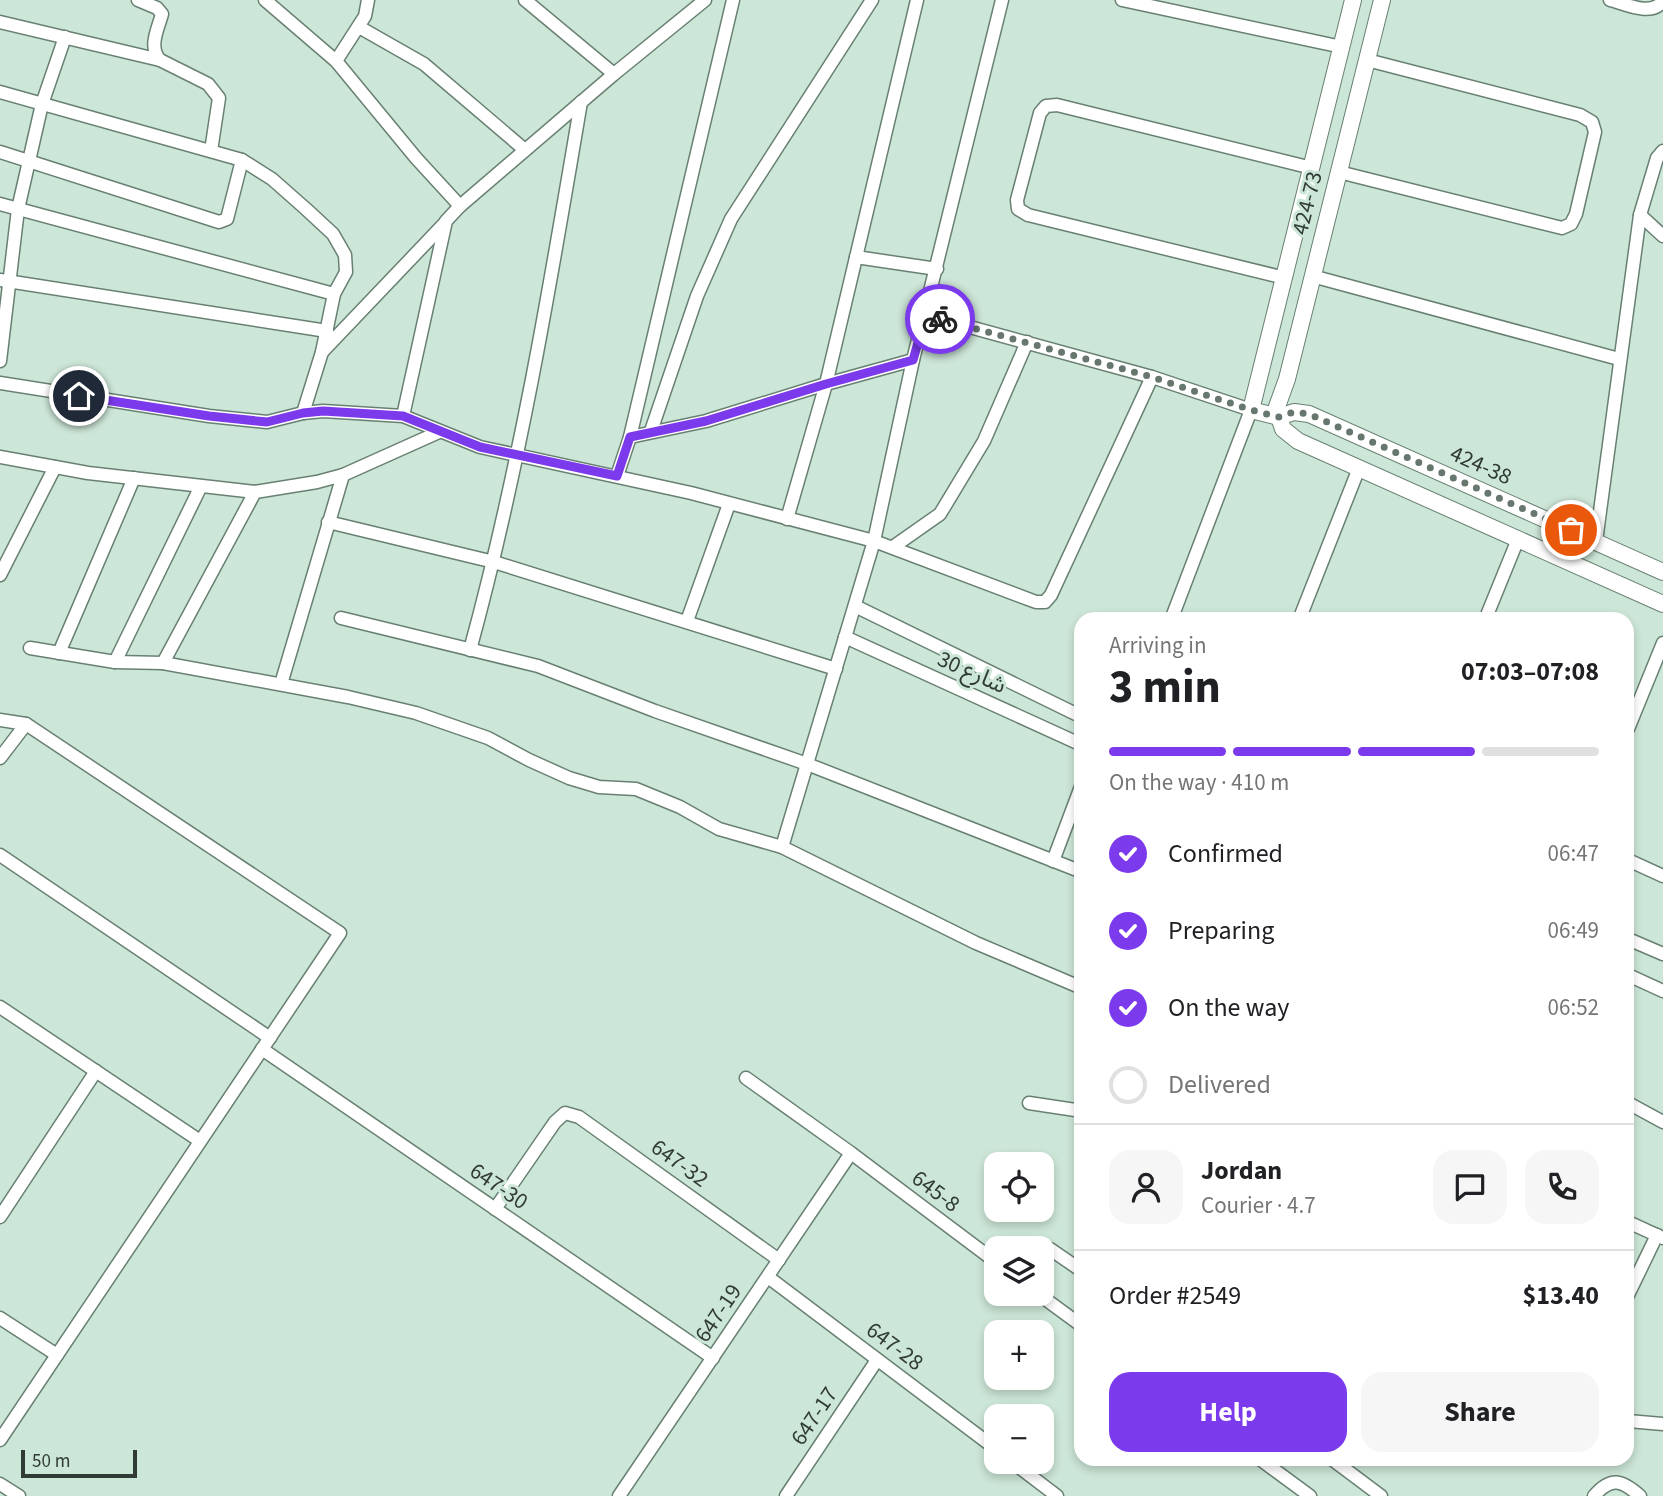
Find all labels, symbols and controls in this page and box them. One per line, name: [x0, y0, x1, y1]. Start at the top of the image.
street label: 424-73: [1283, 168, 1331, 238]
courier: [905, 284, 975, 354]
icon: bike: [921, 300, 959, 338]
pin: [49, 366, 109, 426]
icon: home: [60, 377, 98, 415]
street label: 424-38: [1445, 437, 1517, 493]
pin: [1541, 500, 1601, 560]
icon: bag: [1552, 511, 1590, 549]
text: Arriving in: [1109, 629, 1207, 662]
street label: شارع 30: [932, 642, 1012, 702]
text: 07:03–07:08: [1461, 653, 1599, 690]
text: 3 min: [1109, 655, 1221, 720]
text: On the way · 410 m: [1109, 766, 1289, 799]
icon: check: [1109, 835, 1147, 873]
text: Confirmed: [1168, 835, 1283, 872]
text: 06:47: [1548, 837, 1599, 870]
icon: check: [1109, 912, 1147, 950]
text: Preparing: [1168, 912, 1274, 949]
text: 06:49: [1548, 914, 1599, 947]
icon: check: [1109, 989, 1147, 1027]
text: On the way: [1168, 989, 1289, 1026]
text: 06:52: [1548, 991, 1599, 1024]
text: Delivered: [1168, 1066, 1271, 1103]
street label: 647-32: [644, 1131, 716, 1195]
button: person: [1109, 1150, 1183, 1224]
button: chat: [1433, 1150, 1507, 1224]
button: phone: [1525, 1150, 1599, 1224]
map controls: [984, 1152, 1054, 1474]
button: locate: [984, 1152, 1054, 1222]
text: Jordan: [1201, 1152, 1282, 1189]
street label: 647-30: [463, 1154, 535, 1218]
street label: 645-8: [905, 1162, 967, 1220]
text: Courier · 4.7: [1201, 1189, 1316, 1222]
button: layers: [984, 1236, 1054, 1306]
street label: 647-19: [686, 1277, 750, 1349]
text: Order #2549: [1109, 1277, 1241, 1314]
text: $13.40: [1523, 1277, 1599, 1314]
street label: 647-28: [859, 1313, 931, 1379]
button: +: [984, 1320, 1054, 1390]
button: Help: [1109, 1372, 1347, 1452]
button: Share: [1361, 1372, 1599, 1452]
street label: 647-17: [782, 1380, 846, 1452]
button: −: [984, 1404, 1054, 1474]
scale bar: [21, 1447, 136, 1479]
text: 50 m: [32, 1448, 70, 1475]

